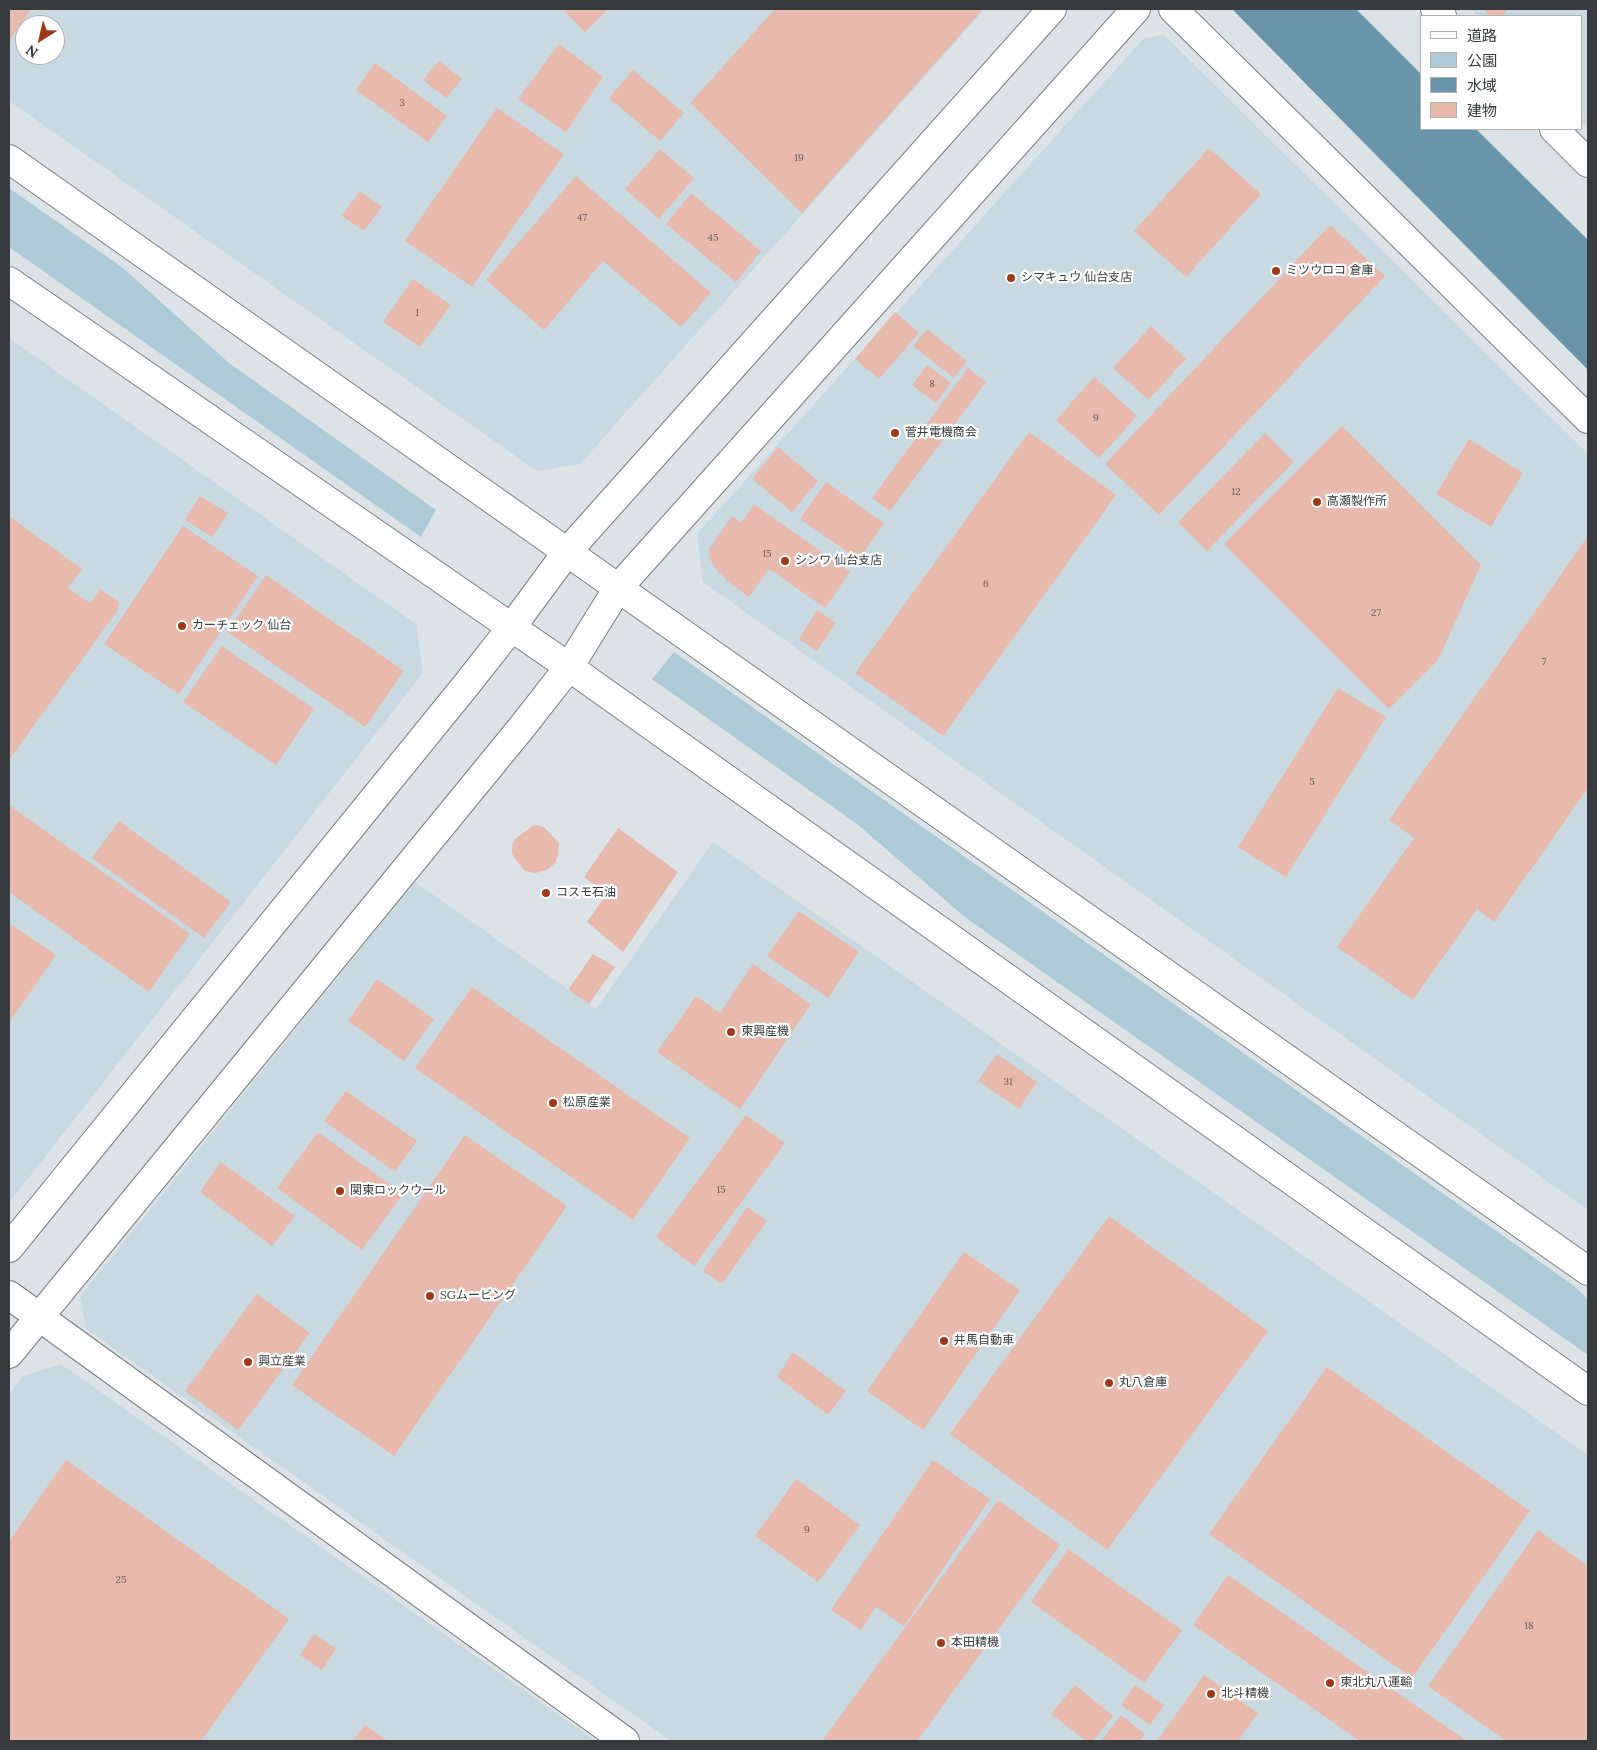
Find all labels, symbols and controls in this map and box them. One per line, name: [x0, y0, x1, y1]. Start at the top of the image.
north arrow: [15, 15, 65, 65]
legend: [1420, 15, 1582, 130]
text: 道路: [1467, 26, 1497, 45]
text: N: [22, 41, 42, 62]
text: 公園: [1467, 51, 1497, 70]
text: 水域: [1467, 76, 1497, 95]
house number: 3: [399, 97, 405, 109]
text: 建物: [1467, 101, 1497, 120]
house number: 19: [794, 152, 804, 164]
house number: 47: [577, 212, 587, 224]
house number: 45: [708, 232, 718, 244]
place label: ミツウロコ 倉庫: [1286, 264, 1373, 278]
marker: ミツウロコ 倉庫: [1270, 265, 1282, 277]
place label: シマキュウ 仙台支店: [1021, 271, 1132, 285]
marker: シマキュウ 仙台支店: [1005, 272, 1017, 284]
house number: 1: [415, 307, 419, 319]
house number: 8: [929, 378, 935, 390]
house number: 9: [1093, 412, 1099, 424]
place label: 菅井電機商会: [905, 426, 977, 440]
marker: 菅井電機商会: [889, 427, 901, 439]
house number: 12: [1231, 486, 1241, 498]
place label: 高瀬製作所: [1327, 495, 1387, 509]
marker: 高瀬製作所: [1311, 496, 1323, 508]
house number: 15: [762, 548, 772, 560]
place label: シンワ 仙台支店: [795, 554, 882, 568]
marker: シンワ 仙台支店: [779, 555, 791, 567]
house number: 6: [983, 578, 989, 590]
house number: 27: [1371, 607, 1381, 619]
place label: カーチェック 仙台: [192, 619, 291, 633]
marker: カーチェック 仙台: [176, 620, 188, 632]
house number: 7: [1542, 656, 1546, 668]
house number: 5: [1309, 776, 1315, 788]
place label: コスモ石油: [556, 886, 616, 900]
marker: コスモ石油: [540, 887, 552, 899]
place label: 東興産機: [741, 1025, 789, 1039]
marker: 東興産機: [725, 1026, 737, 1038]
house number: 31: [1003, 1076, 1013, 1088]
place label: 松原産業: [563, 1096, 611, 1110]
marker: 松原産業: [547, 1097, 559, 1109]
place label: 関東ロックウール: [350, 1184, 446, 1198]
house number: 15: [716, 1184, 726, 1196]
marker: 関東ロックウール: [334, 1185, 346, 1197]
place label: SGムービング: [440, 1289, 516, 1303]
marker: SGムービング: [424, 1290, 436, 1302]
place label: 井馬自動車: [954, 1334, 1014, 1348]
marker: 井馬自動車: [938, 1335, 950, 1347]
place label: 興立産業: [258, 1355, 306, 1369]
marker: 興立産業: [242, 1356, 254, 1368]
place label: 丸八倉庫: [1119, 1376, 1167, 1390]
marker: 丸八倉庫: [1103, 1377, 1115, 1389]
house number: 9: [804, 1524, 810, 1536]
house number: 25: [116, 1574, 126, 1586]
house number: 18: [1524, 1620, 1534, 1632]
place label: 本田精機: [951, 1636, 999, 1650]
marker: 本田精機: [935, 1637, 947, 1649]
place label: 東北丸八運輸: [1340, 1676, 1412, 1690]
marker: 東北丸八運輸: [1324, 1677, 1336, 1689]
place label: 北斗精機: [1221, 1687, 1269, 1701]
marker: 北斗精機: [1205, 1688, 1217, 1700]

